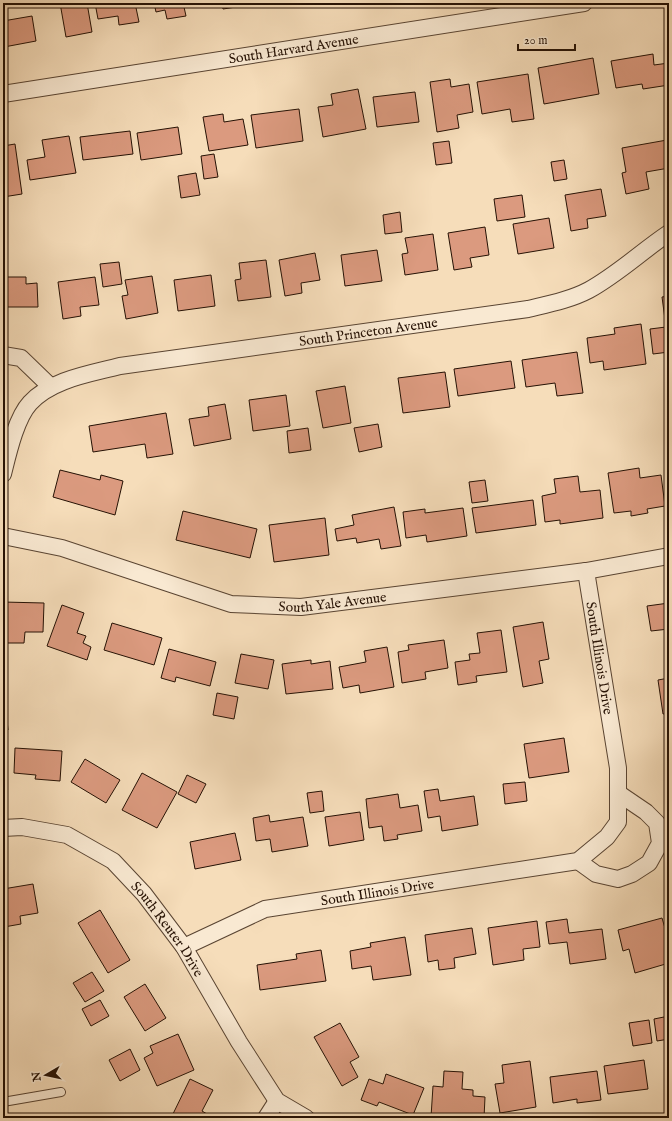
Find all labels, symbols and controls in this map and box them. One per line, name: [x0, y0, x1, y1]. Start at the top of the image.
scale bar: [518, 26, 575, 52]
street label: South Harvard Avenue: [227, 30, 360, 69]
text: 20 m: [524, 33, 547, 48]
street label: South Princeton Avenue: [298, 314, 439, 351]
street label: South Yale Avenue: [278, 588, 388, 617]
street label: South Illinois Drive: [581, 600, 617, 716]
street label: South Illinois Drive: [320, 875, 436, 910]
street label: South Reuter Drive: [127, 878, 208, 981]
north arrow: [26, 1055, 66, 1095]
text: N: [29, 1070, 45, 1083]

